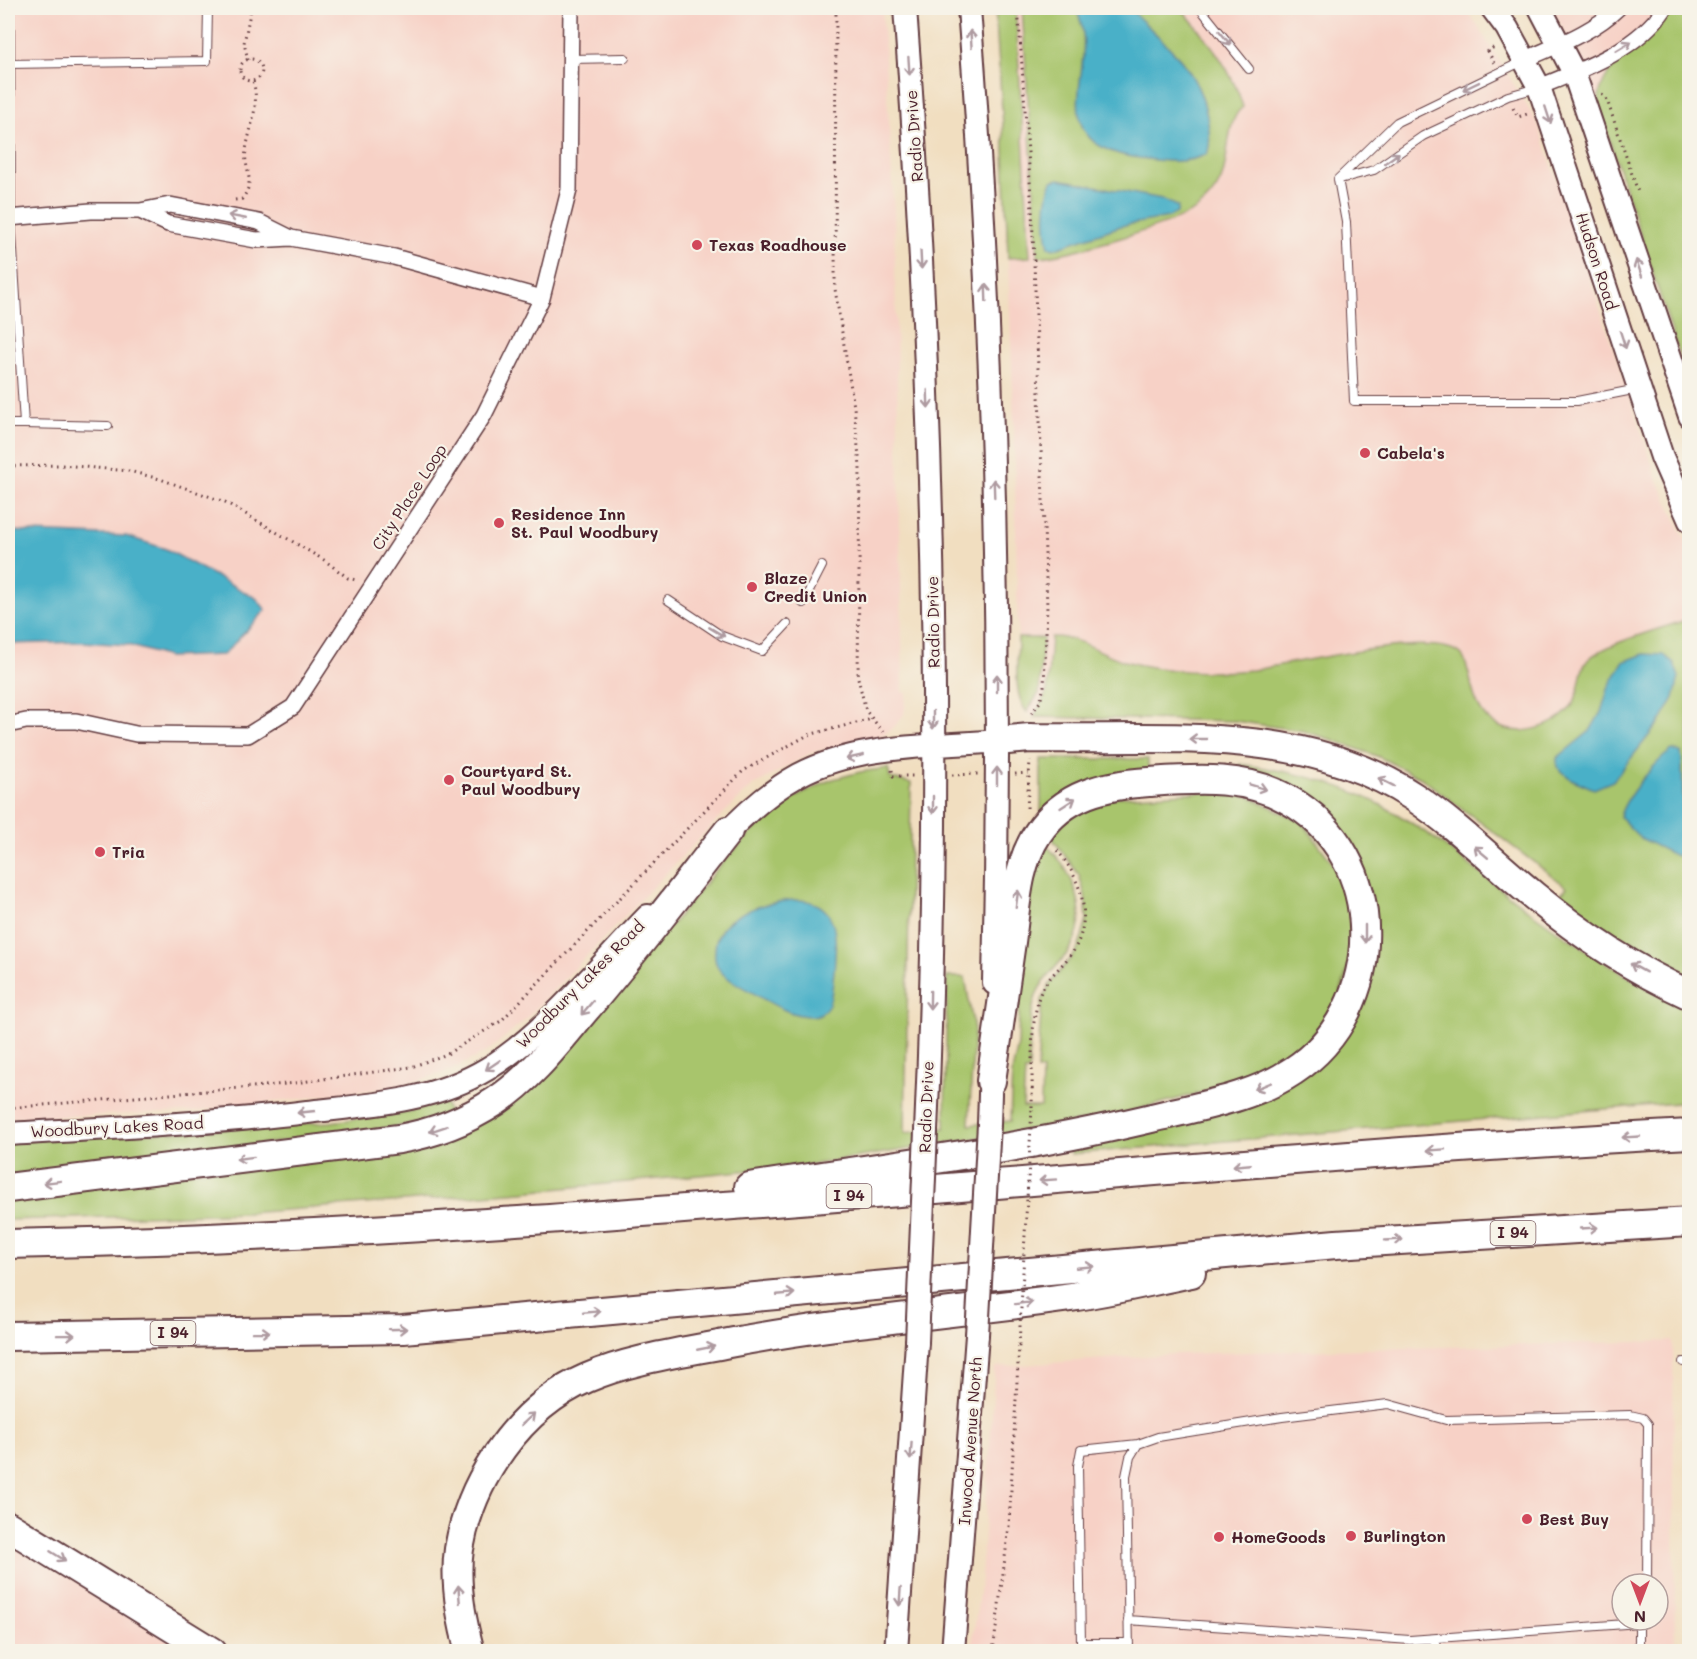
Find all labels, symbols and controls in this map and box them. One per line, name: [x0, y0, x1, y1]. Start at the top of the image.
one-way arrow: [965, 29, 976, 49]
one-way arrow: [1218, 30, 1231, 46]
one-way arrow: [1615, 40, 1632, 52]
one-way arrow: [904, 55, 915, 75]
one-way arrow: [1463, 80, 1481, 92]
street label: Radio Drive: [900, 89, 927, 183]
one-way arrow: [1543, 105, 1554, 124]
one-way arrow: [1383, 152, 1399, 164]
street label: Hudson Road: [1572, 209, 1623, 312]
one-way arrow: [227, 211, 247, 222]
place label: Texas Roadhouse: [709, 234, 847, 255]
marker: Texas Roadhouse: [690, 238, 704, 252]
one-way arrow: [916, 250, 927, 270]
one-way arrow: [1633, 259, 1644, 278]
one-way arrow: [981, 283, 992, 303]
one-way arrow: [1618, 330, 1629, 349]
one-way arrow: [922, 388, 934, 408]
street label: City Place Loop: [366, 440, 451, 554]
place label: Cabela's: [1377, 442, 1445, 463]
marker: Cabela's: [1358, 446, 1372, 460]
one-way arrow: [988, 478, 999, 498]
place label: Residence Inn St. Paul Woodbury: [511, 503, 659, 542]
marker: Residence Inn St. Paul Woodbury: [492, 516, 506, 530]
place label: Blaze Credit Union: [764, 567, 867, 606]
street label: Radio Drive: [921, 576, 944, 668]
marker: Blaze Credit Union: [745, 580, 759, 594]
one-way arrow: [708, 626, 725, 638]
one-way arrow: [991, 673, 1003, 693]
one-way arrow: [927, 709, 939, 729]
one-way arrow: [1189, 733, 1209, 745]
one-way arrow: [846, 752, 865, 763]
place label: Courtyard St. Paul Woodbury: [461, 760, 581, 799]
one-way arrow: [991, 766, 1003, 786]
marker: Courtyard St. Paul Woodbury: [442, 773, 456, 787]
one-way arrow: [1378, 776, 1396, 788]
one-way arrow: [1248, 782, 1267, 793]
one-way arrow: [927, 795, 939, 815]
one-way arrow: [1059, 797, 1076, 809]
place label: Tria: [112, 841, 145, 862]
marker: Tria: [93, 845, 107, 859]
one-way arrow: [1474, 846, 1490, 859]
one-way arrow: [1012, 889, 1023, 909]
street label: Woodbury Lakes Road: [511, 915, 648, 1052]
one-way arrow: [1359, 924, 1371, 944]
one-way arrow: [1629, 962, 1647, 973]
one-way arrow: [924, 990, 936, 1009]
one-way arrow: [580, 1000, 593, 1016]
one-way arrow: [486, 1059, 502, 1071]
street label: Radio Drive: [913, 1061, 938, 1153]
one-way arrow: [1255, 1081, 1273, 1092]
one-way arrow: [297, 1107, 317, 1118]
street label: Woodbury Lakes Road: [30, 1111, 204, 1142]
one-way arrow: [429, 1125, 448, 1136]
one-way arrow: [1622, 1132, 1642, 1143]
one-way arrow: [1427, 1144, 1447, 1155]
one-way arrow: [236, 1153, 256, 1164]
one-way arrow: [1233, 1160, 1253, 1171]
one-way arrow: [1038, 1175, 1058, 1186]
one-way arrow: [42, 1177, 62, 1188]
road number: I 94: [826, 1184, 872, 1208]
road number: I 94: [1490, 1221, 1536, 1245]
one-way arrow: [1578, 1223, 1598, 1234]
one-way arrow: [1383, 1234, 1403, 1245]
one-way arrow: [1075, 1261, 1094, 1272]
one-way arrow: [776, 1288, 796, 1299]
one-way arrow: [1013, 1297, 1033, 1308]
one-way arrow: [582, 1306, 602, 1317]
road number: I 94: [150, 1321, 195, 1345]
one-way arrow: [387, 1323, 407, 1335]
one-way arrow: [250, 1326, 270, 1338]
one-way arrow: [55, 1330, 75, 1341]
one-way arrow: [696, 1342, 715, 1353]
street label: Inwood Avenue North: [953, 1356, 986, 1526]
one-way arrow: [521, 1412, 536, 1426]
one-way arrow: [905, 1440, 916, 1460]
place label: Best Buy: [1539, 1508, 1609, 1529]
marker: Best Buy: [1520, 1512, 1534, 1526]
place label: Burlington: [1363, 1525, 1446, 1546]
place label: HomeGoods: [1231, 1526, 1326, 1547]
marker: Burlington: [1344, 1529, 1358, 1543]
marker: HomeGoods: [1212, 1530, 1226, 1544]
one-way arrow: [49, 1550, 66, 1563]
north arrow: [1610, 1572, 1670, 1632]
one-way arrow: [453, 1585, 464, 1605]
one-way arrow: [895, 1586, 906, 1606]
text: N: [1634, 1607, 1646, 1628]

